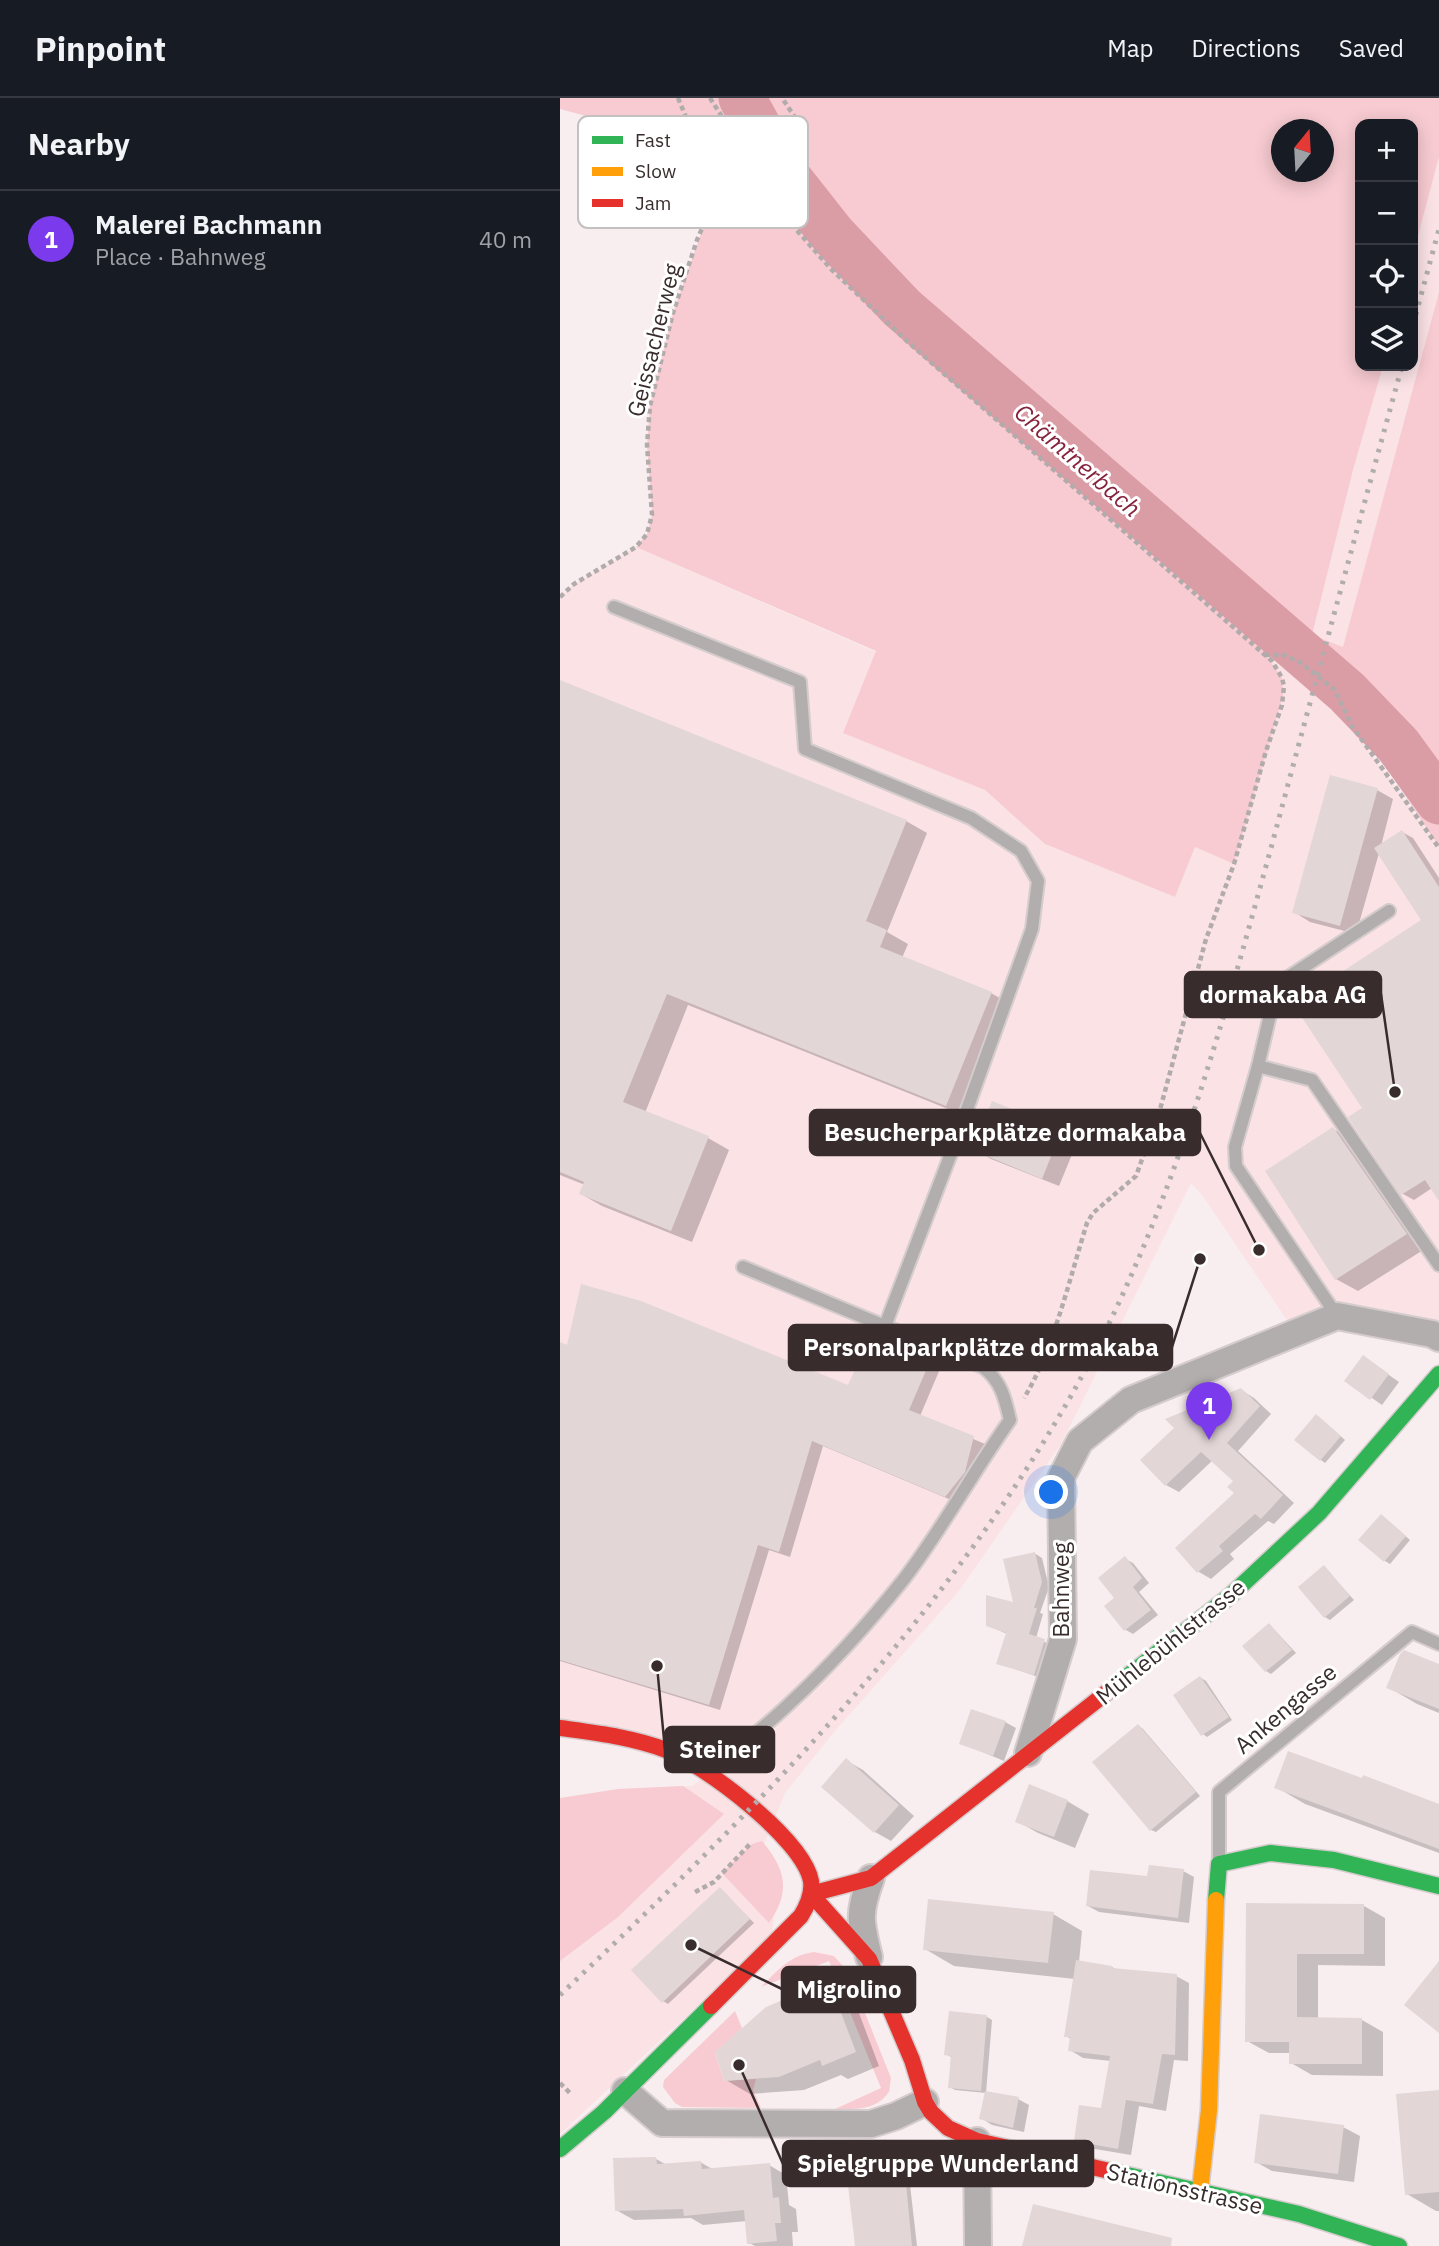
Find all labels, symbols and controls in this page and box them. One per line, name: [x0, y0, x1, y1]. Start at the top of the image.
text: Pinpoint: [35, 27, 166, 70]
text: Map: [1107, 32, 1153, 64]
text: Directions: [1191, 32, 1301, 64]
text: Saved: [1339, 32, 1404, 64]
legend: [578, 116, 808, 228]
north arrow: [1271, 119, 1334, 182]
map controls: [1355, 119, 1418, 371]
button: +: [1355, 119, 1418, 182]
text: Nearby: [28, 124, 130, 163]
text: Fast: [635, 128, 671, 152]
text: Slow: [635, 159, 676, 183]
button: −: [1355, 182, 1418, 245]
text: Jam: [635, 191, 671, 215]
text: Malerei Bachmann: [95, 207, 322, 241]
text: 1: [44, 224, 58, 254]
text: 40 m: [479, 224, 532, 254]
text: Place · Bahnweg: [95, 241, 266, 271]
button: locate: [1355, 245, 1418, 308]
street label: Geissacherweg: [619, 260, 687, 420]
button: layers: [1355, 308, 1418, 371]
water label: Chämtnerbach: [1008, 396, 1148, 524]
callout: dormakaba AG: [1185, 972, 1381, 1017]
text: dormakaba AG: [1199, 978, 1367, 1010]
callout: Besucherparkplätze dormakaba: [810, 1110, 1200, 1155]
text: Besucherparkplätze dormakaba: [824, 1116, 1186, 1148]
callout: Personalparkplätze dormakaba: [789, 1325, 1172, 1370]
text: Personalparkplätze dormakaba: [803, 1331, 1159, 1363]
pin: 1: [1186, 1382, 1232, 1440]
your location: [1034, 1475, 1068, 1509]
street label: Bahnweg: [1045, 1542, 1075, 1638]
street label: Mühlebühlstrasse: [1089, 1571, 1251, 1711]
street label: Ankengasse: [1228, 1657, 1342, 1759]
callout: Steiner: [665, 1727, 774, 1772]
text: Steiner: [679, 1733, 761, 1765]
callout: Migrolino: [782, 1967, 915, 2012]
text: Migrolino: [797, 1973, 901, 2005]
callout: Spielgruppe Wunderland: [783, 2141, 1093, 2186]
text: Spielgruppe Wunderland: [797, 2147, 1079, 2179]
street label: Stationsstrasse: [1104, 2155, 1266, 2221]

